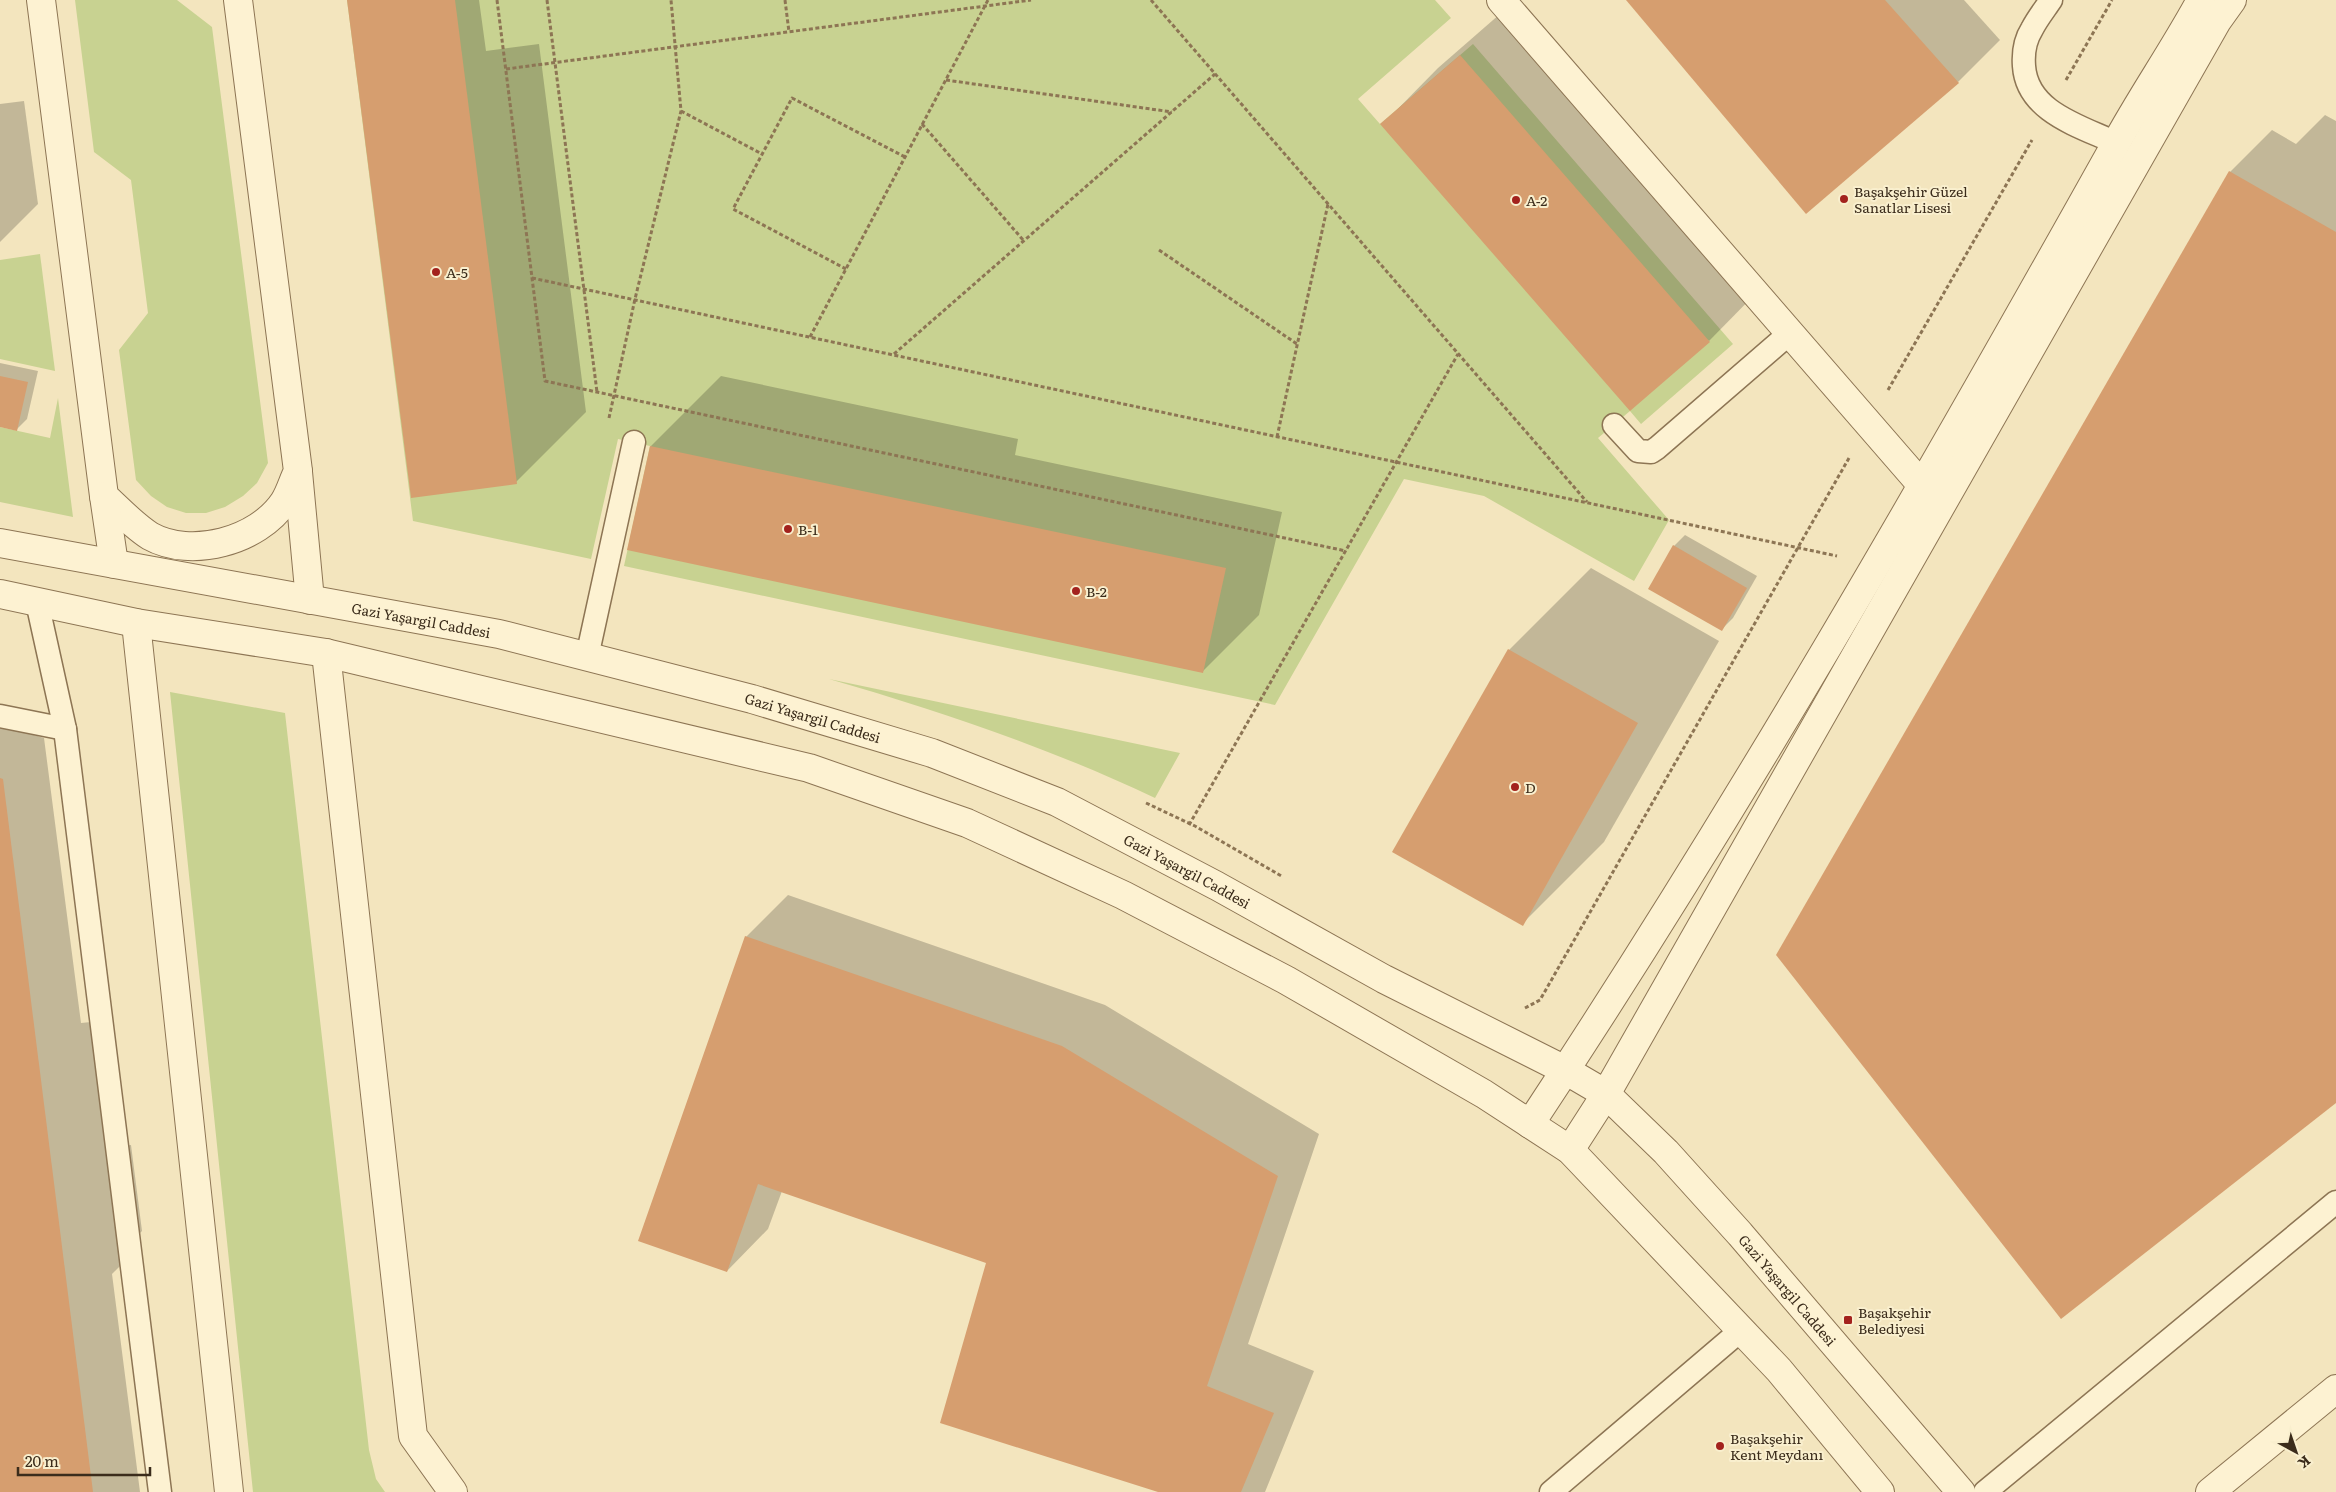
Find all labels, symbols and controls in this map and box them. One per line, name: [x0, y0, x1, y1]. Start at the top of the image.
place label: Başakşehir Güzel Sanatlar Lisesi: [1854, 181, 1968, 217]
place label: A-2: [1526, 190, 1547, 210]
marker: Başakşehir Güzel Sanatlar Lisesi: [1838, 193, 1850, 205]
marker: A-2: [1510, 194, 1522, 206]
place label: A-5: [446, 262, 468, 282]
marker: A-5: [430, 266, 442, 278]
place label: B-1: [798, 519, 818, 539]
marker: B-1: [782, 523, 794, 535]
place label: B-2: [1086, 581, 1107, 601]
marker: B-2: [1070, 585, 1082, 597]
street label: Gazi Yaşargil Caddesi: [350, 597, 492, 642]
street label: Gazi Yaşargil Caddesi: [743, 688, 883, 747]
place label: D: [1525, 777, 1536, 797]
marker: D: [1509, 781, 1521, 793]
street label: Gazi Yaşargil Caddesi: [1120, 829, 1255, 913]
street label: Gazi Yaşargil Caddesi: [1734, 1230, 1841, 1350]
place label: Başakşehir Belediyesi: [1858, 1302, 1931, 1338]
marker: Başakşehir Belediyesi: [1842, 1314, 1854, 1326]
north arrow: [2271, 1427, 2321, 1477]
place label: Başakşehir Kent Meydanı: [1730, 1428, 1823, 1464]
marker: Başakşehir Kent Meydanı: [1714, 1440, 1726, 1452]
scale bar: [18, 1444, 150, 1476]
text: 20 m: [25, 1449, 59, 1472]
text: K: [2294, 1452, 2316, 1474]

